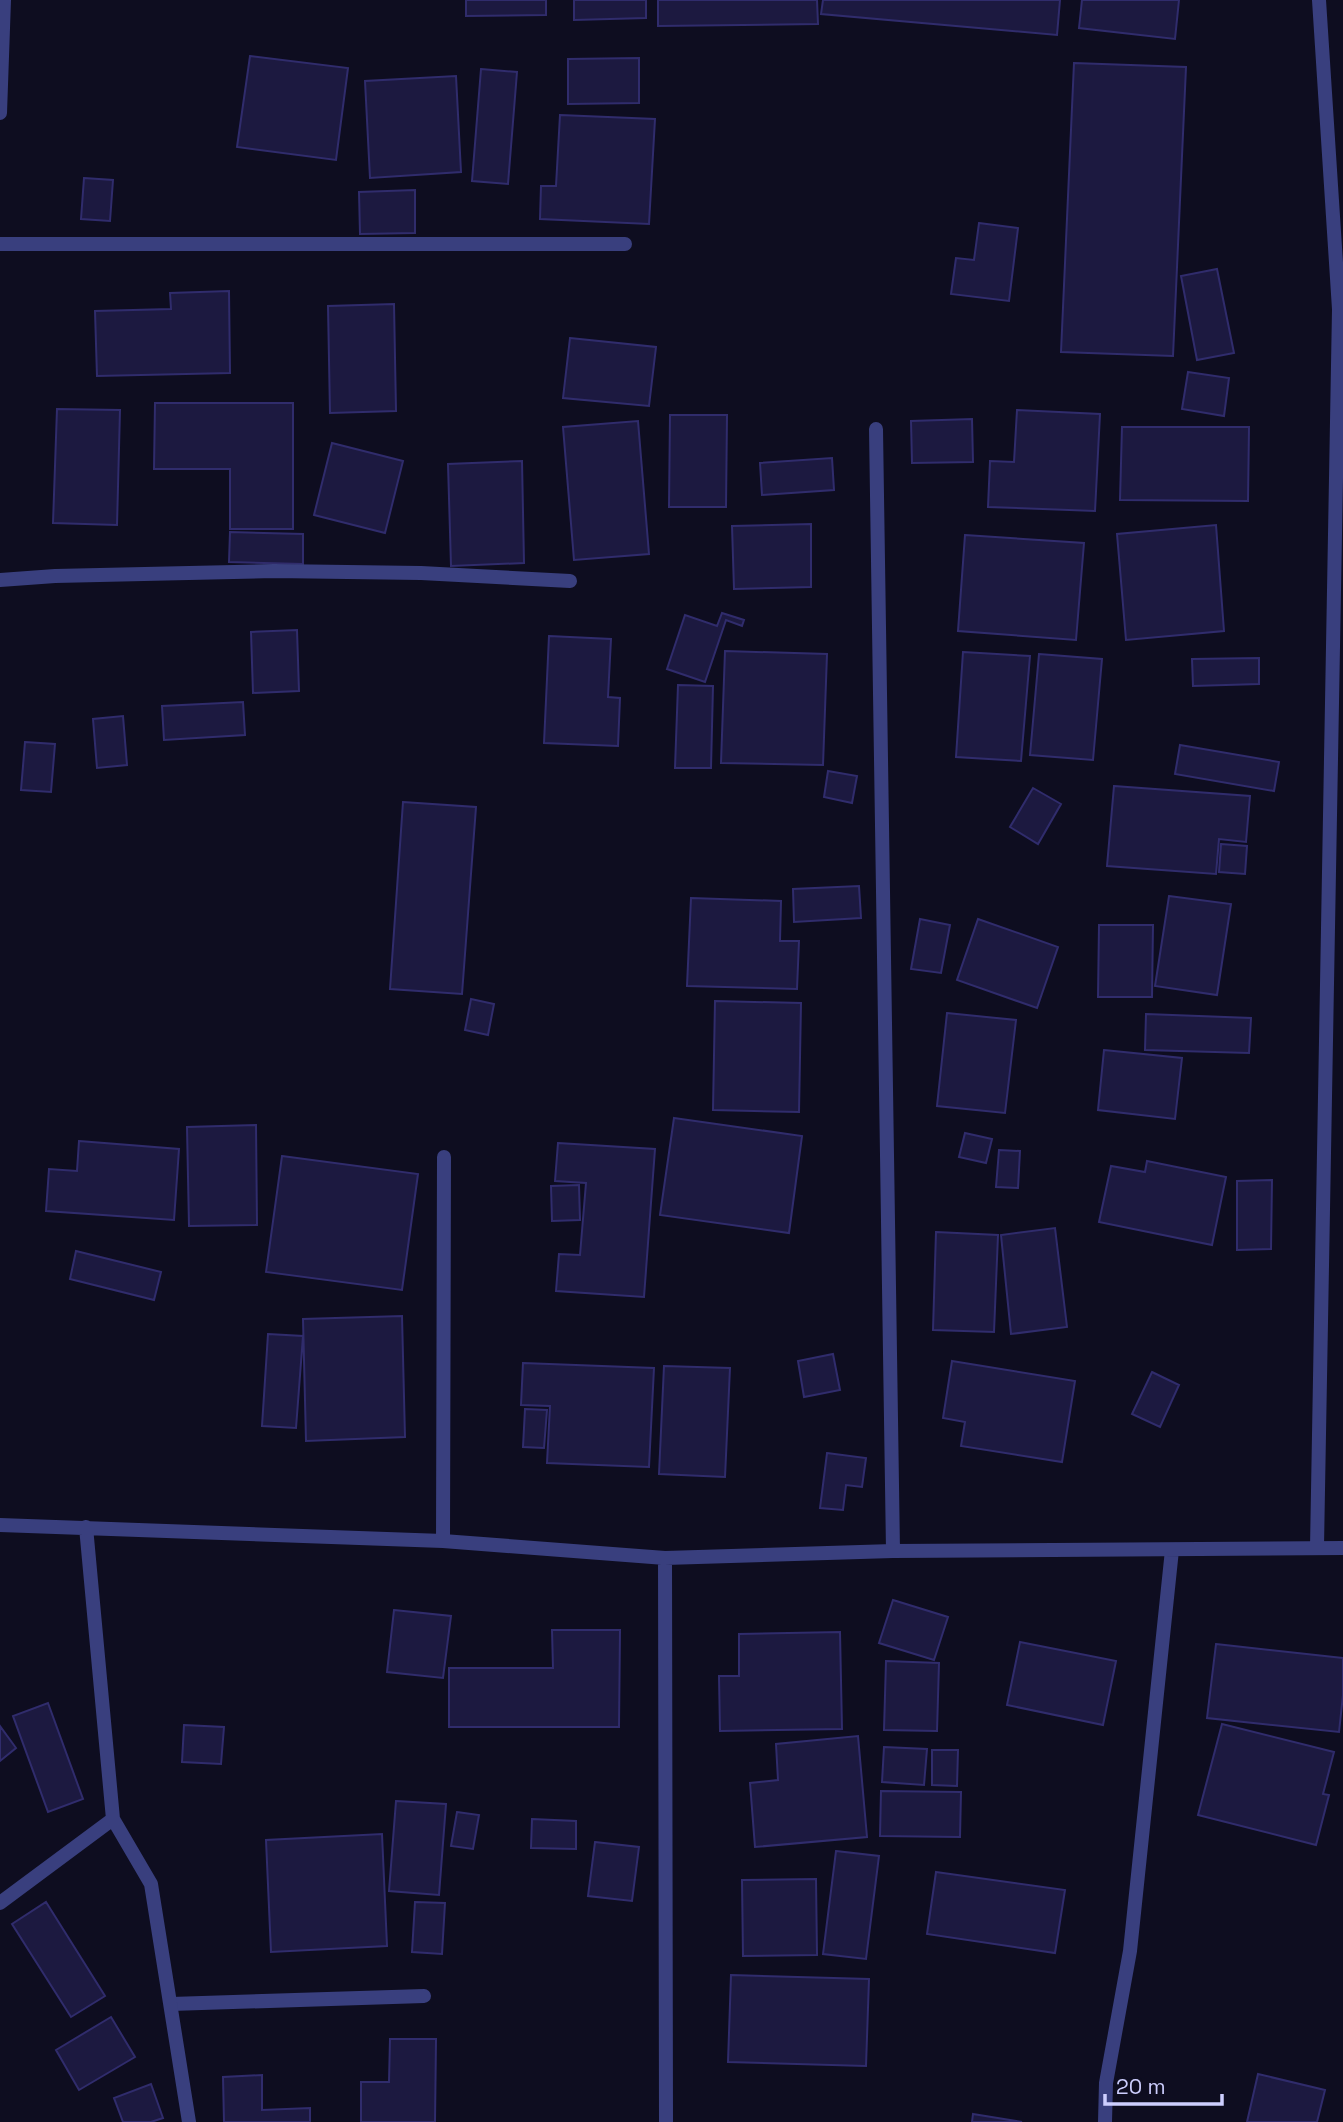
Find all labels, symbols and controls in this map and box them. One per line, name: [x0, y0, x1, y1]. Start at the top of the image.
scale bar: [1105, 2062, 1222, 2106]
text: 20 m: [1116, 2073, 1166, 2100]

